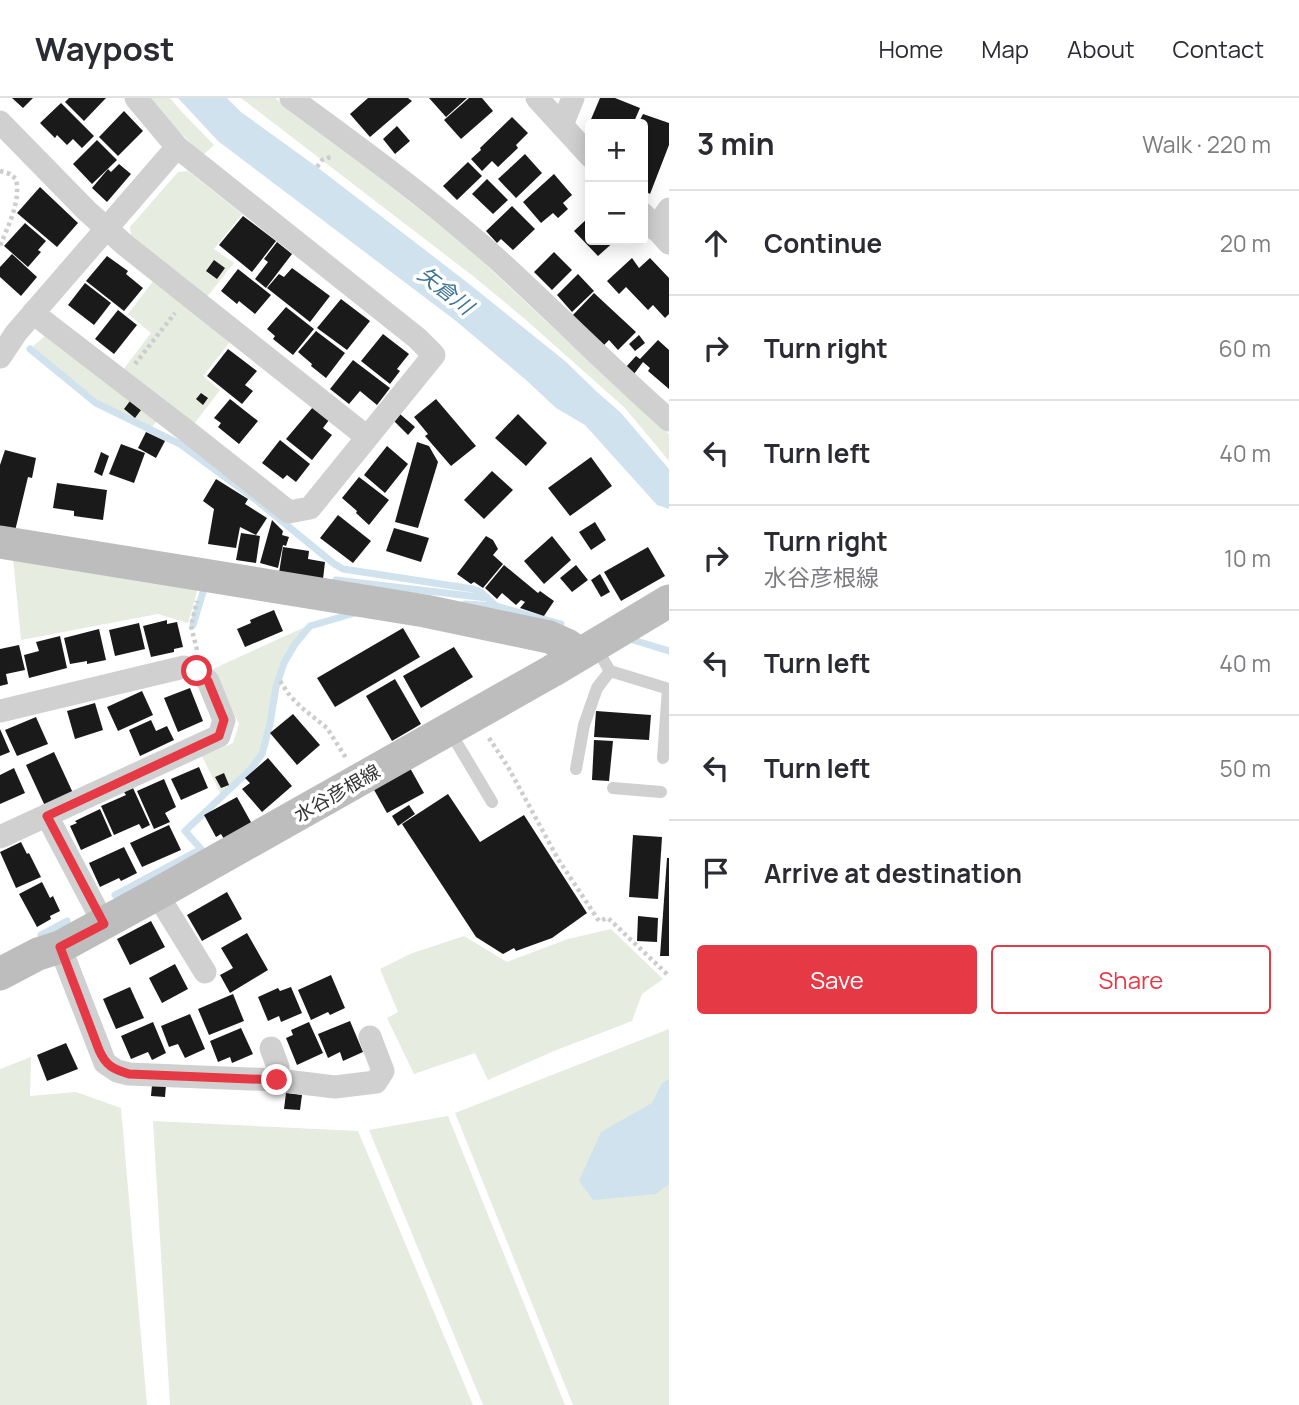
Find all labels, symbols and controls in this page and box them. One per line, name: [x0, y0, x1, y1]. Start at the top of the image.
text: Waypost: [35, 26, 175, 71]
text: Home: [878, 32, 943, 65]
text: Map: [981, 32, 1029, 65]
text: About: [1067, 32, 1135, 65]
text: Contact: [1173, 32, 1264, 65]
map controls: [585, 119, 648, 245]
button: +: [585, 119, 648, 182]
text: 3 min: [697, 123, 775, 164]
text: Walk · 220 m: [1142, 128, 1271, 160]
button: −: [585, 182, 648, 245]
icon: ahead: [697, 224, 735, 262]
text: Continue: [764, 225, 882, 261]
text: 20 m: [1220, 227, 1271, 259]
water label: 矢倉川: [413, 260, 481, 322]
icon: right: [697, 329, 735, 367]
text: Turn right: [764, 330, 888, 366]
text: 60 m: [1219, 332, 1271, 364]
icon: left: [697, 434, 735, 472]
text: Turn left: [764, 435, 871, 471]
text: 40 m: [1219, 437, 1271, 469]
text: Turn right: [764, 523, 888, 559]
icon: right: [697, 539, 735, 577]
text: 10 m: [1224, 542, 1271, 574]
text: 水谷彦根線: [764, 561, 879, 593]
icon: left: [697, 644, 735, 682]
text: Turn left: [764, 645, 871, 681]
text: 40 m: [1219, 647, 1271, 679]
route start: [181, 655, 212, 686]
icon: left: [697, 749, 735, 787]
text: Turn left: [764, 750, 871, 786]
text: 50 m: [1220, 752, 1271, 784]
street label: 水谷彦根線: [289, 758, 385, 828]
icon: arrive: [697, 854, 735, 892]
text: Arrive at destination: [764, 855, 1022, 891]
button: Save: [697, 945, 977, 1014]
button: Share: [991, 945, 1271, 1014]
route end: [261, 1064, 292, 1095]

